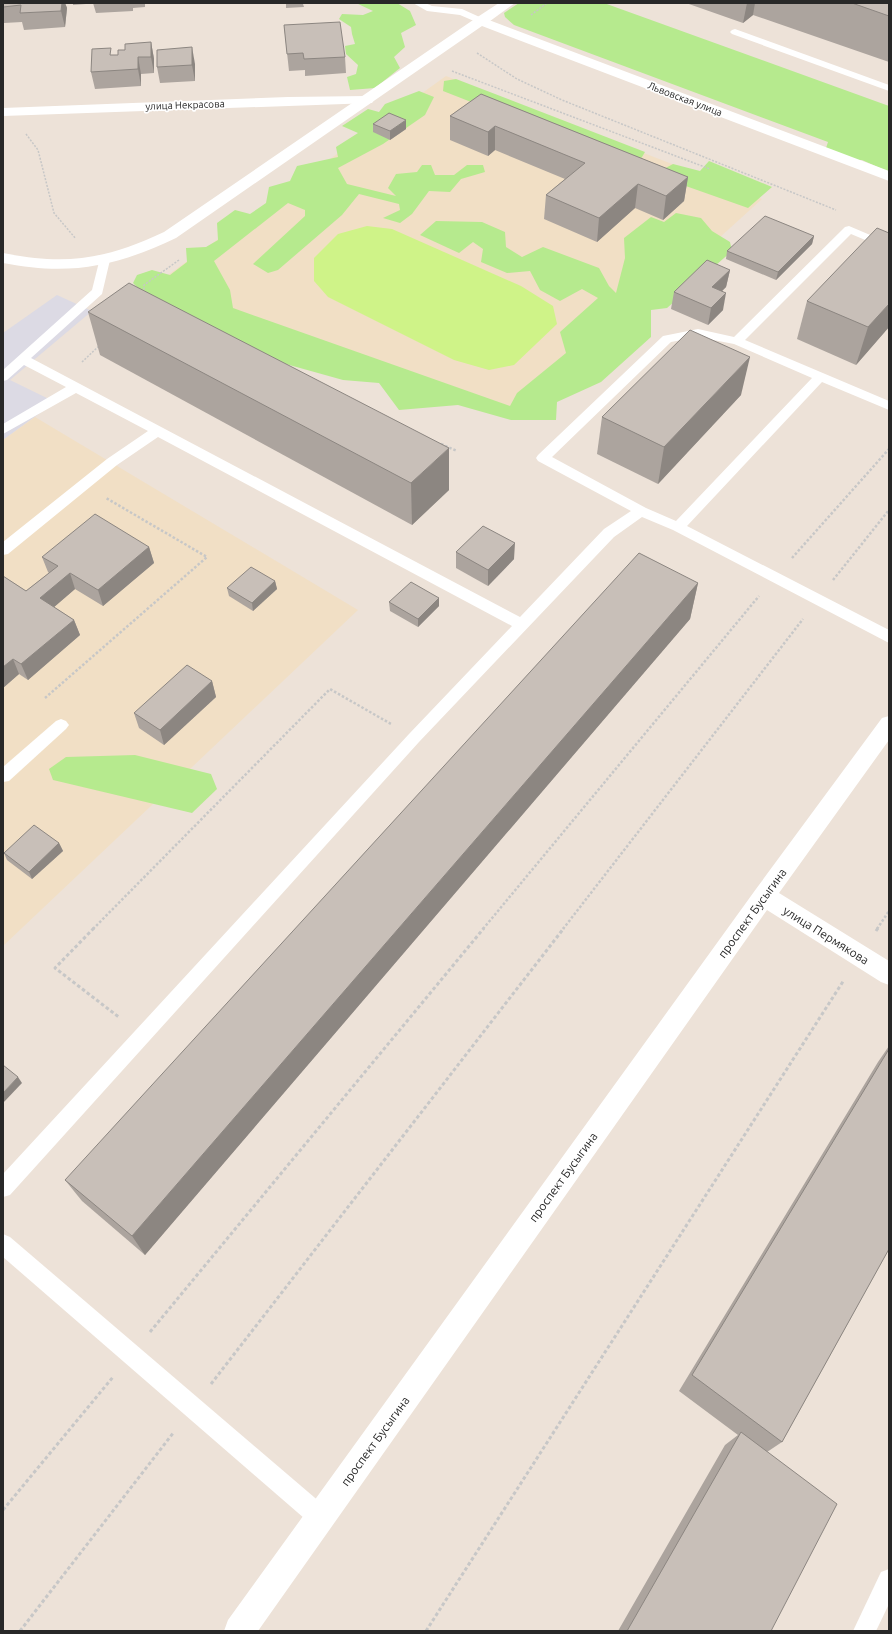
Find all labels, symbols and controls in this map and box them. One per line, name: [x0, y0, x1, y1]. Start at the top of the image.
street label: Львовская улица: [646, 80, 724, 118]
street label: улица Некрасова: [145, 98, 225, 112]
street label: проспект Бусыгина: [715, 866, 789, 960]
street label: улица Пермякова: [781, 903, 871, 967]
street label: проспект Бусыгина: [526, 1130, 600, 1224]
street label: проспект Бусыгина: [338, 1394, 412, 1488]

